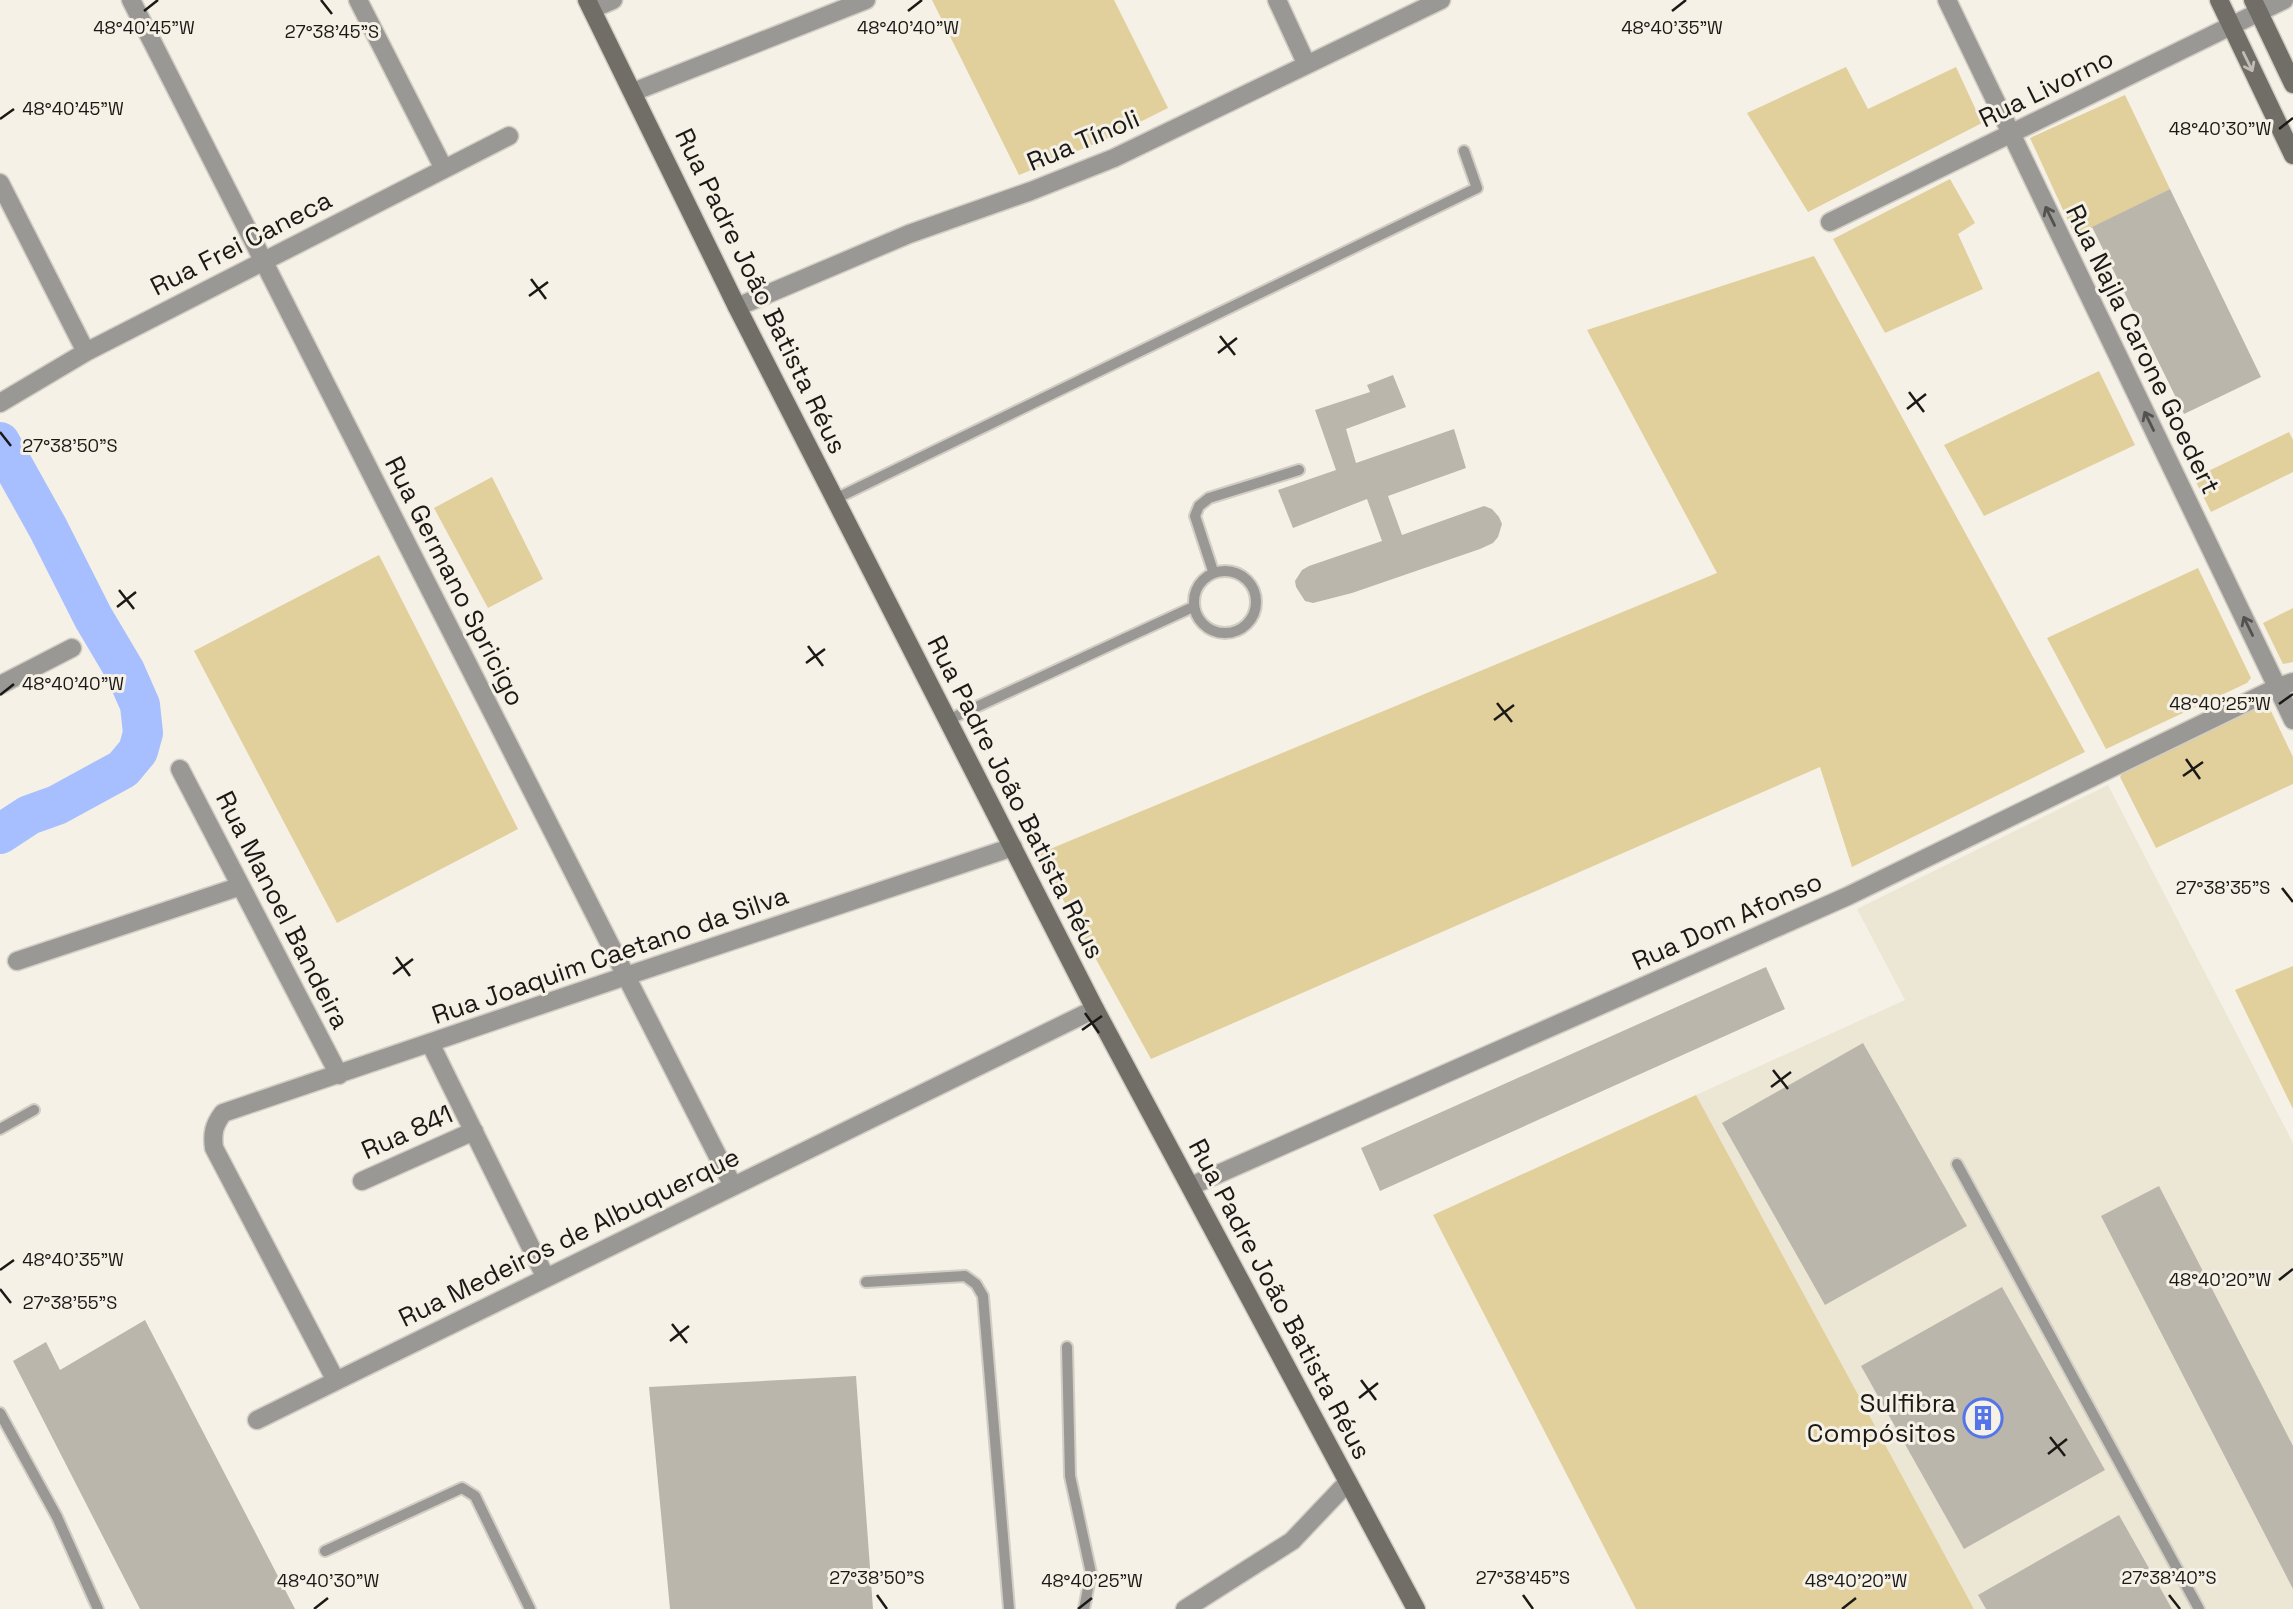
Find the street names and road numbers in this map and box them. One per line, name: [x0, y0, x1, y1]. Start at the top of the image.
street label: Rua Livorno: [1973, 41, 2119, 135]
street label: Rua Tínoli: [1022, 101, 1144, 179]
street label: Rua Padre João Batista Réus: [667, 123, 855, 459]
street label: Rua Frei Caneca: [145, 183, 338, 303]
street label: Rua Najla Carone Goedert: [2058, 199, 2228, 499]
street label: Rua Germano Spricigo: [377, 450, 533, 712]
street label: Rua Padre João Batista Réus: [920, 630, 1112, 964]
street label: Rua Manoel Bandeira: [208, 785, 358, 1035]
street label: Rua Dom Afonso: [1627, 864, 1827, 978]
street label: Rua Joaquim Caetano da Silva: [427, 878, 793, 1032]
street label: Rua 841: [356, 1097, 458, 1167]
street label: Rua Padre João Batista Réus: [1181, 1133, 1379, 1465]
street label: Rua Medeiros de Albuquerque: [393, 1139, 745, 1335]

